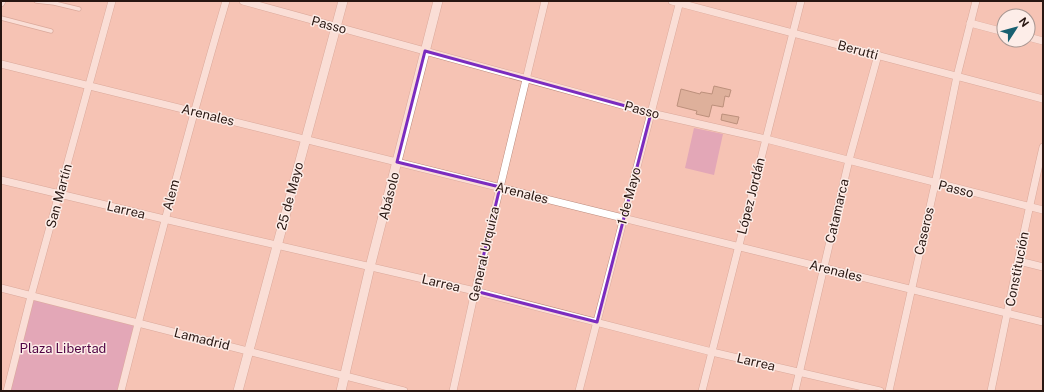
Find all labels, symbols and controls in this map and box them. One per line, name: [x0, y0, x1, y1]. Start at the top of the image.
north arrow: [996, 8, 1036, 48]
street label: Passo: [310, 13, 348, 37]
text: N: [1017, 15, 1031, 29]
street label: Berutti: [836, 37, 880, 63]
street label: Passo: [623, 98, 661, 122]
street label: Arenales: [180, 101, 236, 129]
street label: López Jordán: [734, 156, 768, 236]
street label: 25 de Mayo: [274, 160, 306, 232]
street label: San Martín: [43, 162, 75, 230]
street label: 1 de Mayo: [614, 166, 644, 226]
street label: Abásolo: [376, 170, 402, 222]
street label: Catamarca: [822, 177, 852, 245]
street label: Passo: [937, 177, 975, 201]
street label: Alem: [160, 178, 182, 212]
street label: Arenales: [494, 179, 550, 207]
street label: Larrea: [105, 198, 147, 222]
street label: General Urquiza: [466, 205, 502, 303]
street label: Caseros: [911, 206, 937, 256]
street label: Constitución: [1002, 230, 1032, 308]
street label: Arenales: [808, 257, 864, 285]
street label: Larrea: [420, 271, 462, 295]
street label: Lamadrid: [173, 325, 231, 353]
park label: Plaza Libertad: [20, 341, 106, 356]
street label: Larrea: [735, 350, 777, 374]

